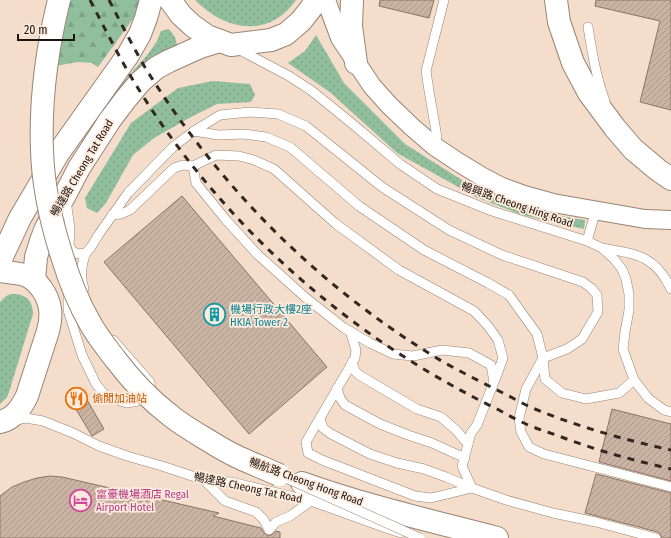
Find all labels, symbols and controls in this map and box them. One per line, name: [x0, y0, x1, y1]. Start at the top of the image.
scale bar: [18, 16, 74, 42]
text: 20 m: [24, 23, 48, 37]
street label: 暢達路 Cheong Tat Road: [48, 117, 116, 219]
street label: 暢興路 Cheong Hing Road: [459, 180, 575, 230]
building icon: 機場行政大樓2座 HKIA Tower 2: [202, 302, 228, 328]
place label: 機場行政大樓2座 HKIA Tower 2: [230, 303, 312, 329]
restaurant icon: 偷閒加油站: [64, 385, 90, 411]
place label: 偷閒加油站: [92, 392, 147, 405]
street label: 暢航路 Cheong Hong Road: [247, 455, 365, 509]
street label: 暢達路 Cheong Tat Road: [193, 470, 303, 506]
hotel icon: 富豪機場酒店 Regal Airport Hotel: [68, 487, 94, 513]
place label: 富豪機場酒店 Regal Airport Hotel: [96, 488, 189, 514]

